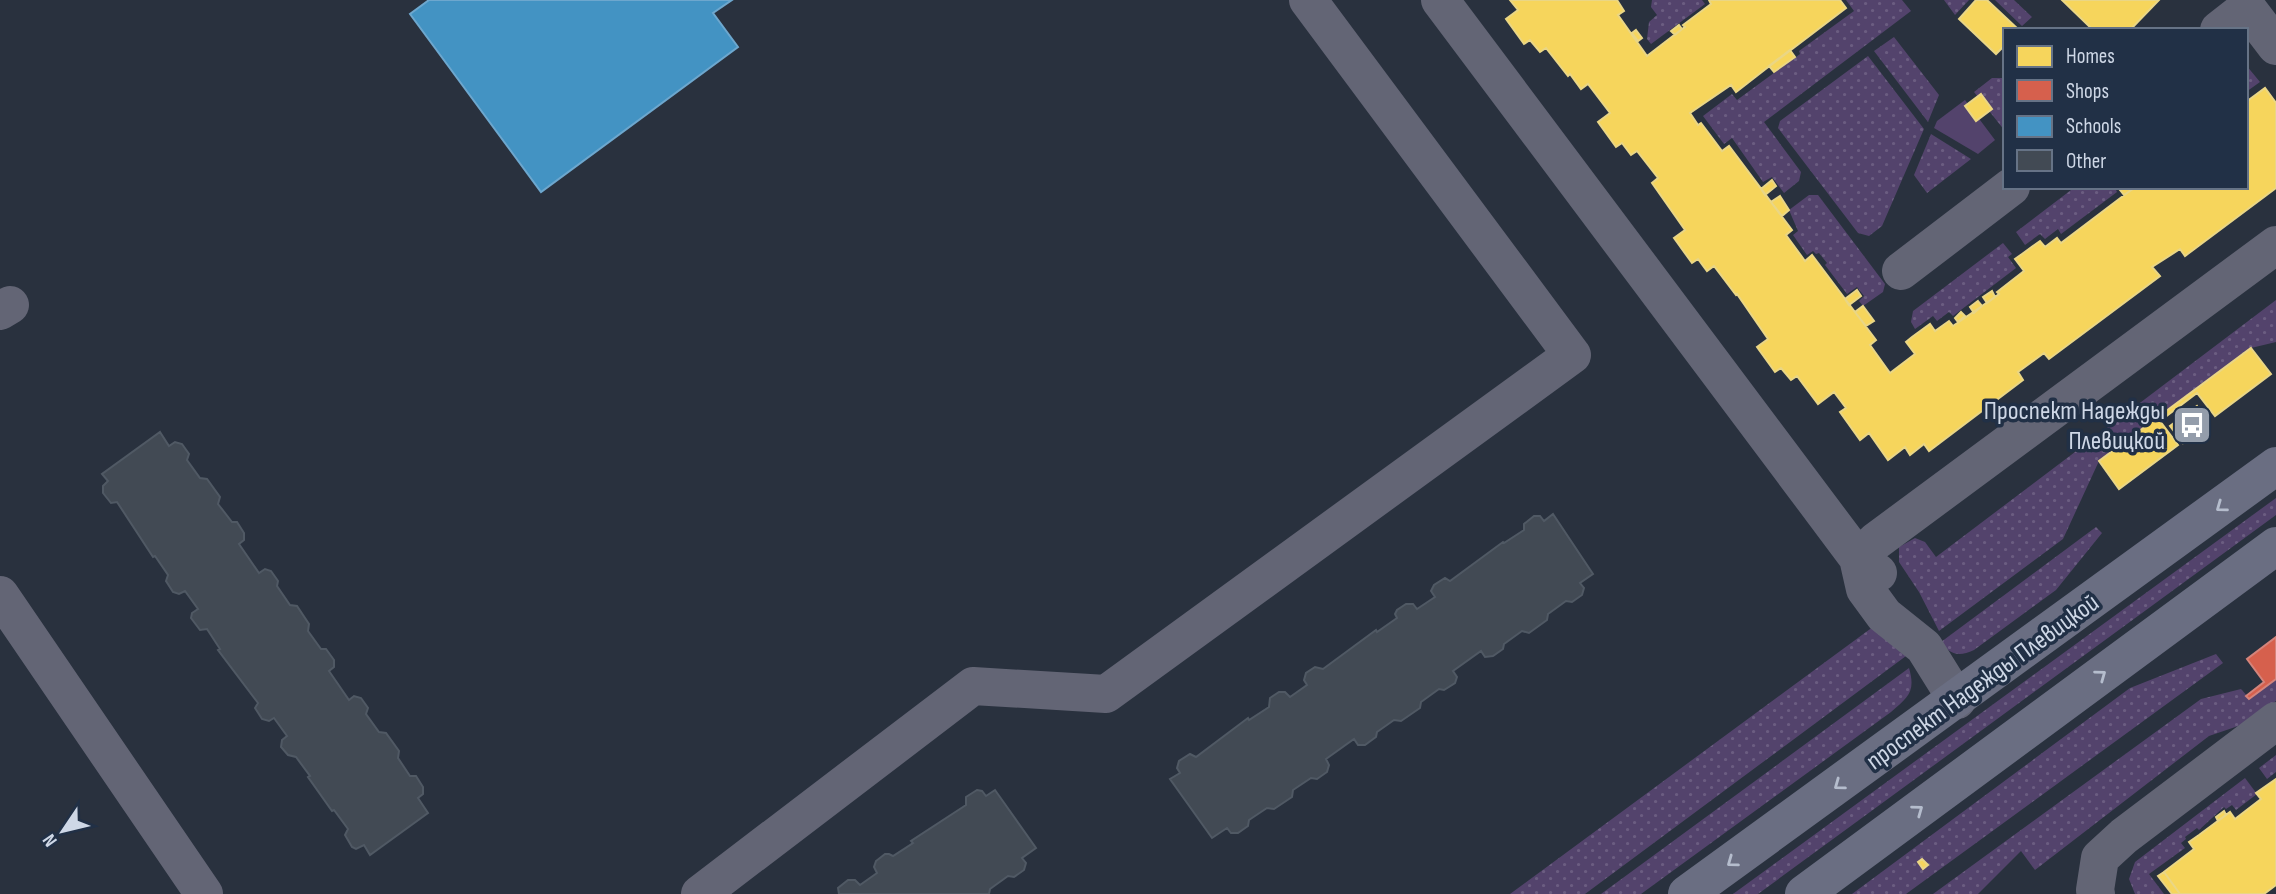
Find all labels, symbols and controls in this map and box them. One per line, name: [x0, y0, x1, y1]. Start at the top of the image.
legend: [2003, 28, 2248, 189]
text: Homes: [2066, 44, 2115, 69]
text: Shops: [2066, 79, 2109, 104]
text: Schools: [2066, 114, 2121, 139]
text: Other: [2066, 149, 2106, 174]
place label: Проспект Надежды Плевицкой: [1984, 396, 2165, 457]
bus stop icon: Проспект Надежды Плевицкой: [2171, 404, 2213, 446]
one-way arrow: [2216, 498, 2229, 511]
street label: проспект Надежды Плевицкой: [1861, 587, 2105, 777]
one-way arrow: [2094, 671, 2106, 683]
one-way arrow: [1834, 776, 1847, 789]
north arrow: [28, 796, 98, 866]
one-way arrow: [1910, 806, 1923, 818]
text: N: [38, 829, 63, 851]
one-way arrow: [1727, 853, 1740, 866]

